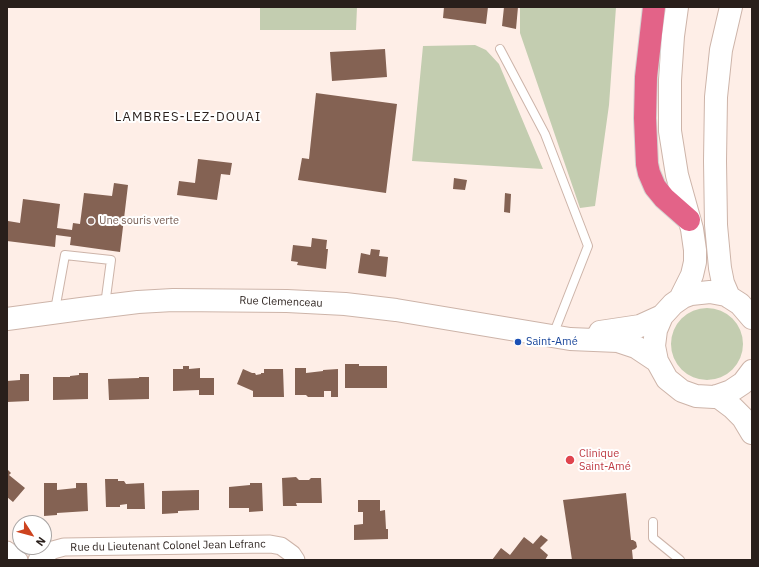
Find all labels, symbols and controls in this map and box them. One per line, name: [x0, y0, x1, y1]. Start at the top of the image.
district label: LAMBRES-LEZ-DOUAI: [115, 109, 261, 125]
place label: Une souris verte: [99, 214, 179, 228]
marker: Une souris verte: [86, 216, 96, 226]
street label: Rue Clemenceau: [239, 294, 323, 310]
place label: Saint-Amé: [526, 335, 578, 349]
marker: Saint-Amé: [513, 337, 523, 347]
place label: Clinique Saint-Amé: [579, 447, 631, 473]
marker: Clinique Saint-Amé: [564, 454, 576, 466]
north arrow: [12, 515, 52, 555]
text: N: [33, 534, 49, 549]
street label: Rue du Lieutenant Colonel Jean Lefranc: [70, 538, 266, 554]

